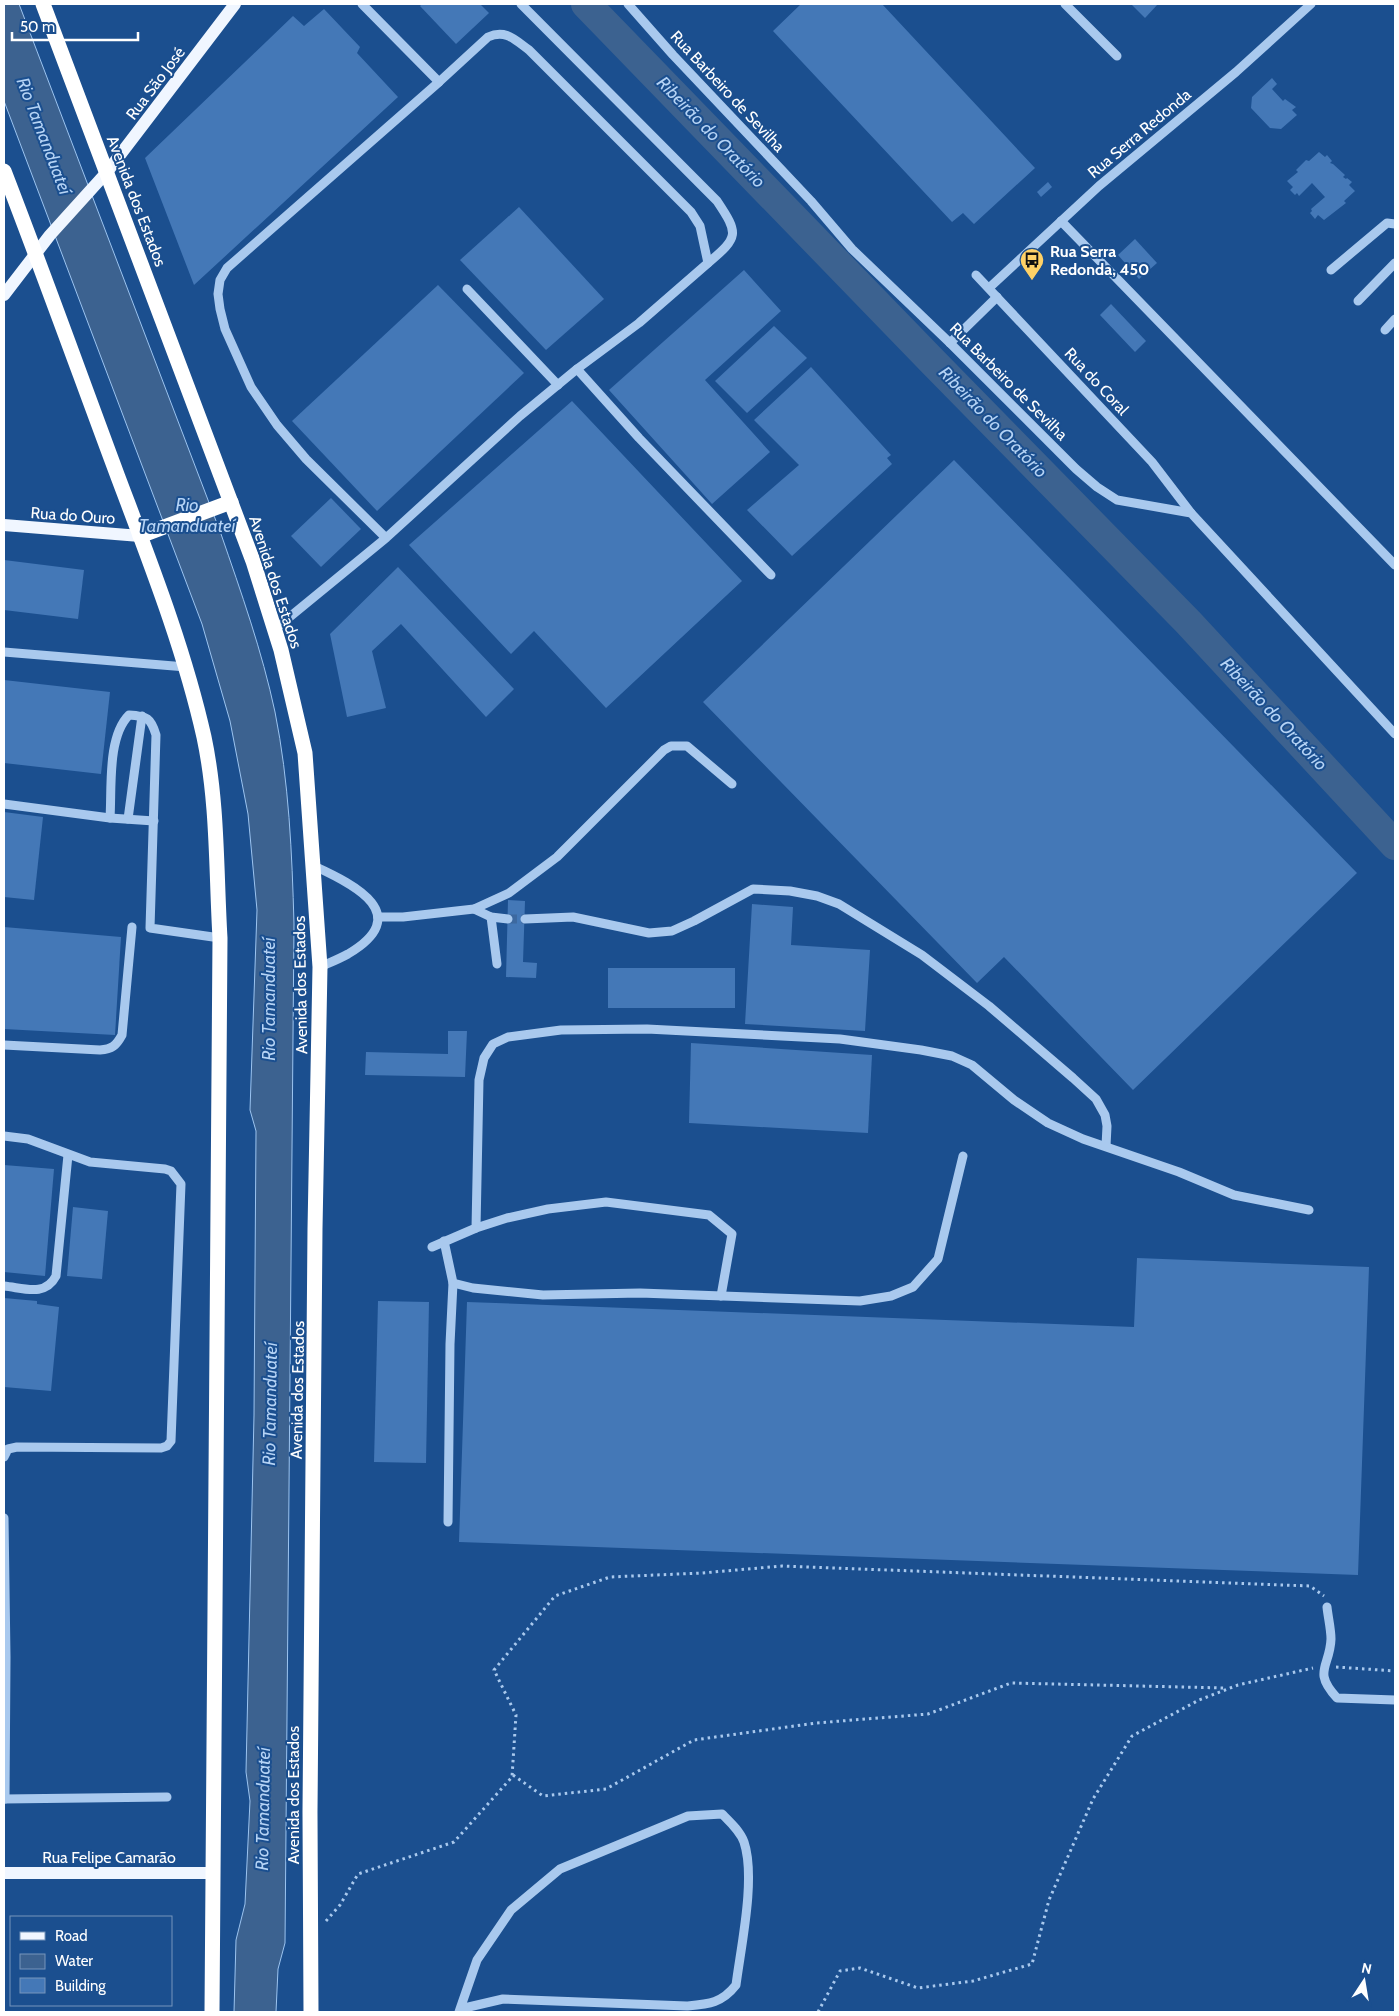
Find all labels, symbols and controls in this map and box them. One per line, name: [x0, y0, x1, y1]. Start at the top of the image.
scale bar: [12, 10, 139, 42]
text: 50 m: [20, 18, 55, 36]
street label: Rua Barbeiro de Sevilha: [667, 27, 789, 156]
street label: Rua São José: [122, 43, 189, 123]
water label: Ribeirão do Oratório: [652, 72, 770, 192]
water label: Rio Tamanduateí: [12, 74, 77, 199]
street label: Rua Serra Redonda: [1084, 85, 1195, 182]
street label: Avenida dos Estados: [103, 133, 170, 270]
place label: Rua Serra Redonda, 450: [1050, 242, 1149, 279]
bus stop icon: Rua Serra Redonda, 450: [1019, 247, 1045, 281]
street label: Rua Barbeiro de Sevilha: [946, 319, 1072, 444]
street label: Rua do Coral: [1061, 344, 1133, 419]
water label: Ribeirão do Oratório: [934, 362, 1052, 482]
water label: Rio Tamanduateí: [139, 494, 236, 537]
street label: Rua do Ouro: [30, 503, 116, 528]
street label: Avenida dos Estados: [245, 513, 306, 651]
water label: Ribeirão do Oratório: [1216, 653, 1332, 775]
street label: Avenida dos Estados: [290, 915, 311, 1054]
water label: Rio Tamanduateí: [258, 936, 280, 1061]
street label: Avenida dos Estados: [287, 1320, 308, 1459]
water label: Rio Tamanduateí: [258, 1341, 282, 1466]
street label: Avenida dos Estados: [284, 1725, 303, 1864]
water label: Rio Tamanduateí: [251, 1746, 275, 1871]
street label: Rua Felipe Camarão: [42, 1848, 176, 1867]
legend: [10, 1916, 172, 2006]
text: Road: [55, 1927, 88, 1945]
text: Water: [55, 1952, 93, 1970]
north arrow: [1339, 1956, 1389, 2006]
text: N: [1360, 1958, 1373, 1978]
text: Building: [55, 1977, 106, 1995]

